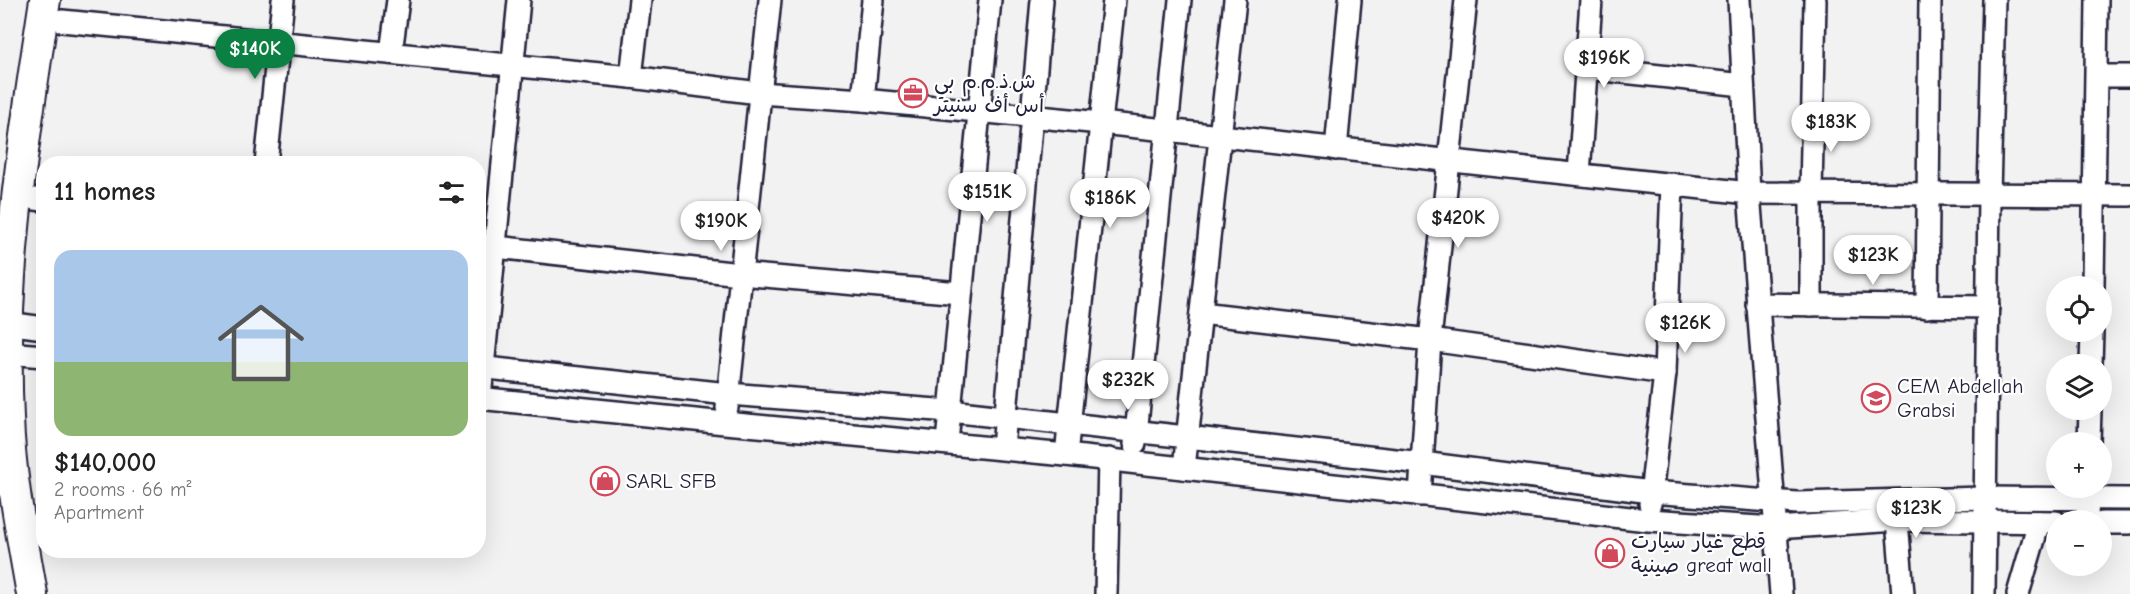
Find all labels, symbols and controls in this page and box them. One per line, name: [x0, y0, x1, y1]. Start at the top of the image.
pin: $140K: [213, 29, 297, 80]
text: $140K: [229, 37, 281, 60]
pin: $196K: [1562, 38, 1646, 89]
text: $196K: [1578, 46, 1630, 69]
place label: ش.ذ.م.م بي أس أف سنيتر: [932, 69, 1044, 117]
office icon: ش.ذ.م.م بي أس أف سنيتر: [897, 77, 929, 109]
pin: $183K: [1789, 102, 1873, 153]
text: $183K: [1805, 110, 1857, 133]
pin: $151K: [945, 172, 1029, 223]
icon: filters: [435, 176, 468, 209]
text: 11 homes: [54, 177, 155, 207]
pin: $186K: [1068, 178, 1152, 229]
text: $151K: [962, 180, 1012, 203]
text: $186K: [1084, 186, 1136, 209]
pin: $420K: [1416, 198, 1500, 249]
pin: $190K: [679, 201, 763, 252]
text: $420K: [1431, 206, 1485, 229]
text: $190K: [694, 209, 748, 232]
pin: $123K: [1831, 235, 1915, 286]
text: $123K: [1848, 243, 1898, 266]
map controls: [2046, 276, 2112, 576]
button: locate: [2046, 276, 2112, 342]
icon: home: [207, 289, 315, 397]
pin: $126K: [1643, 303, 1727, 354]
text: $126K: [1659, 311, 1711, 334]
button: layers: [2046, 354, 2112, 420]
pin: $232K: [1086, 360, 1170, 411]
text: $232K: [1101, 368, 1155, 391]
place label: CEM Abdellah Grabsi: [1897, 374, 2024, 422]
school or university icon: CEM Abdellah Grabsi: [1860, 382, 1892, 414]
button: +: [2046, 432, 2112, 498]
text: $140,000: [54, 448, 156, 478]
shop icon: SARL SFB: [589, 465, 621, 497]
place label: SARL SFB: [626, 469, 717, 493]
text: 2 rooms · 66 m²: [54, 478, 192, 501]
pin: $123K: [1874, 488, 1958, 539]
text: $123K: [1891, 496, 1941, 519]
text: Apartment: [54, 501, 144, 524]
button: −: [2046, 510, 2112, 576]
place label: قطع غيار سيارت صينية great wall: [1631, 529, 1772, 577]
shop icon: قطع غيار سيارت صينية great wall: [1594, 537, 1626, 569]

